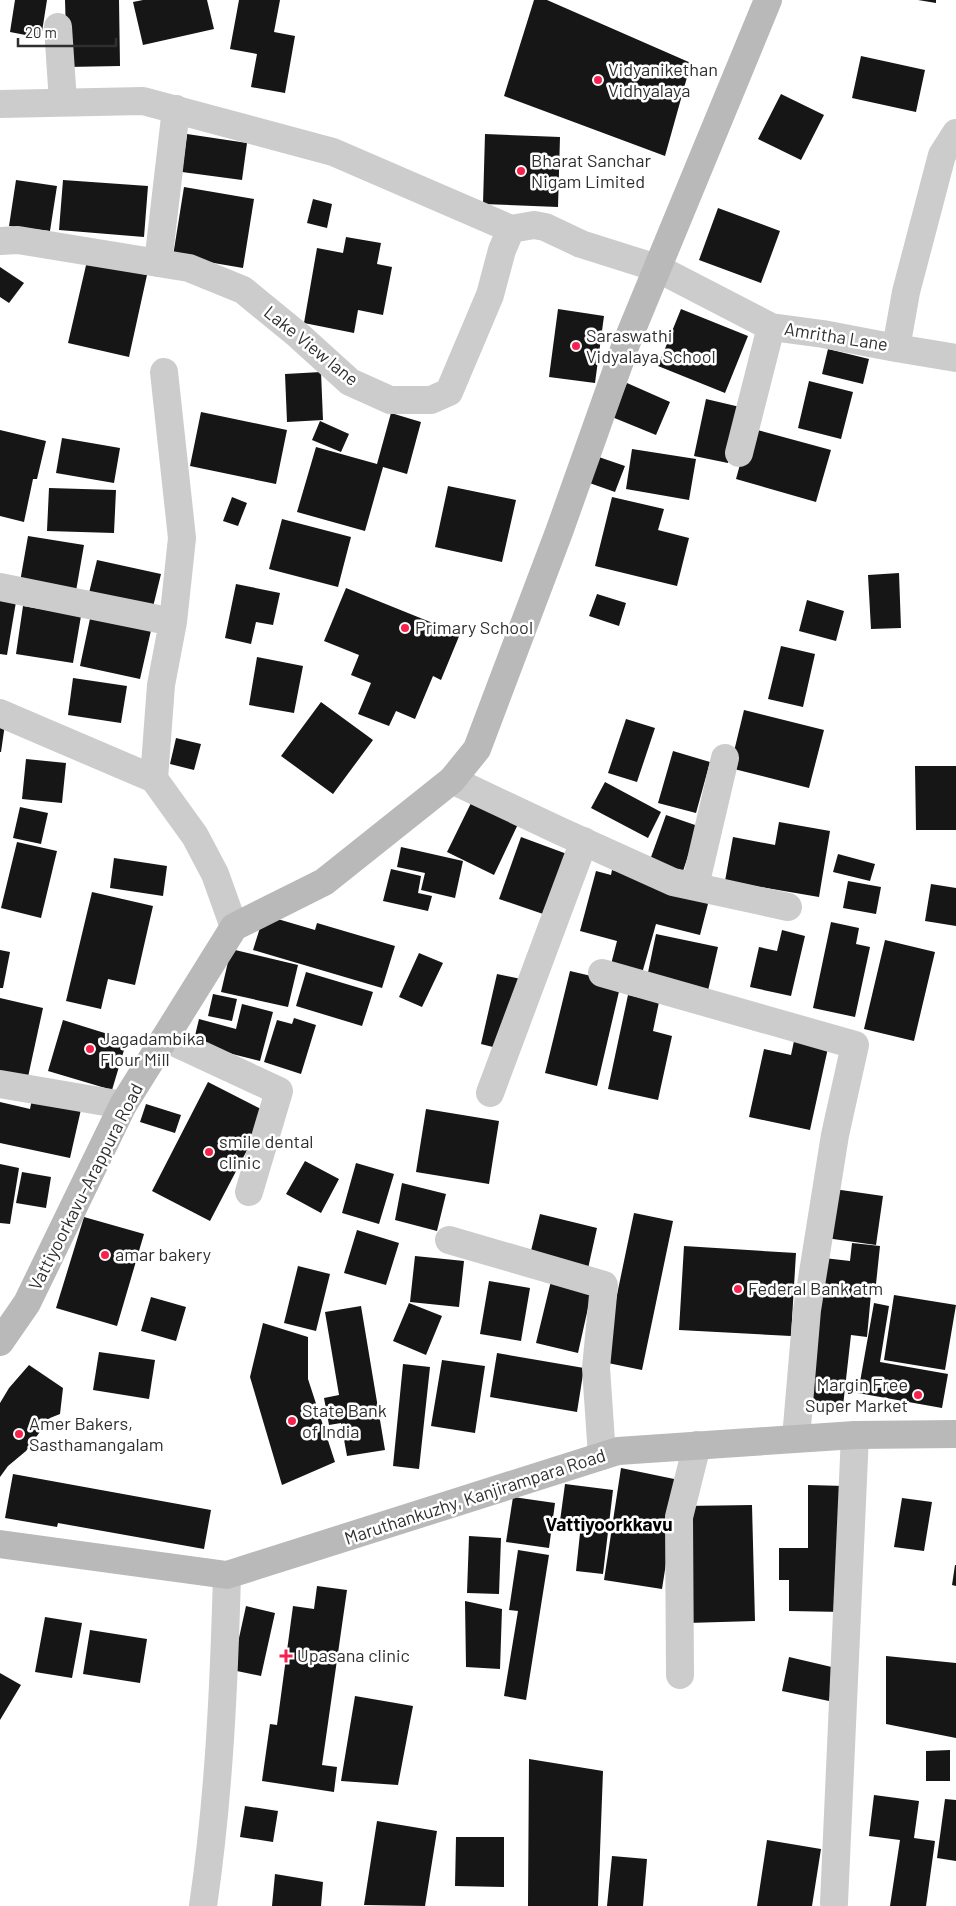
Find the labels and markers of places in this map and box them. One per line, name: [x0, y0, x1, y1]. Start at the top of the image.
place label: Vidyanikethan Vidhyalaya: [608, 58, 718, 101]
marker: Vidyanikethan Vidhyalaya: [592, 74, 604, 86]
place label: Bharat Sanchar Nigam Limited: [531, 149, 651, 192]
marker: Bharat Sanchar Nigam Limited: [515, 165, 527, 177]
place label: Saraswathi Vidyalaya School: [586, 324, 716, 367]
marker: Saraswathi Vidyalaya School: [570, 340, 582, 352]
place label: Primary School: [415, 616, 533, 638]
marker: Primary School: [399, 622, 411, 634]
place label: Jagadambika Flour Mill: [100, 1027, 205, 1070]
marker: Jagadambika Flour Mill: [84, 1043, 96, 1055]
place label: smile dental clinic: [219, 1130, 313, 1173]
marker: smile dental clinic: [203, 1146, 215, 1158]
place label: amar bakery: [115, 1243, 211, 1265]
marker: amar bakery: [99, 1249, 111, 1261]
place label: Federal Bank atm: [748, 1277, 883, 1299]
marker: Federal Bank atm: [732, 1283, 744, 1295]
place label: Margin Free Super Market: [805, 1373, 908, 1416]
marker: Margin Free Super Market: [912, 1389, 924, 1401]
place label: State Bank of India: [302, 1399, 387, 1442]
place label: Amer Bakers, Sasthamangalam: [29, 1412, 164, 1455]
marker: State Bank of India: [286, 1415, 298, 1427]
marker: Amer Bakers, Sasthamangalam: [13, 1428, 25, 1440]
place label: Upasana clinic: [297, 1644, 410, 1666]
marker: Upasana clinic: [279, 1649, 293, 1663]

